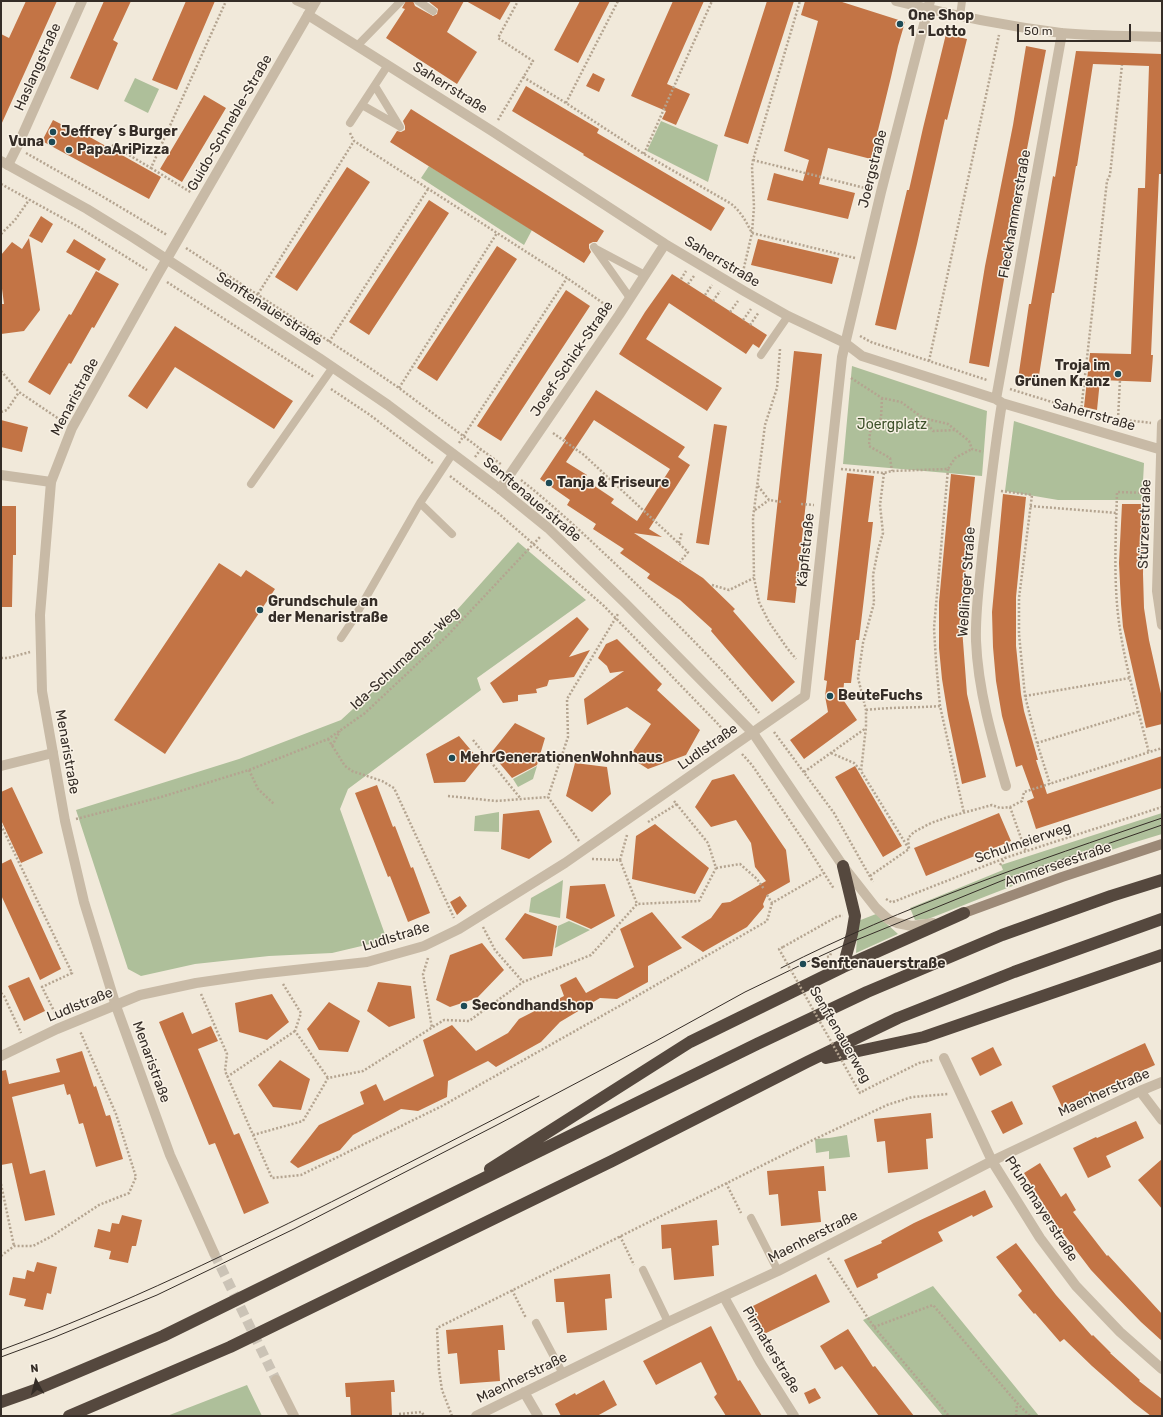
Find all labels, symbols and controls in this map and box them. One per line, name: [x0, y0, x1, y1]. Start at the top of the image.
place label: One Shop 1 - Lotto: [908, 8, 974, 40]
scale bar: [1019, 16, 1133, 42]
marker: One Shop 1 - Lotto: [895, 19, 905, 29]
street label: Haslangstraße: [11, 20, 65, 114]
text: 50 m: [1024, 24, 1052, 38]
street label: Guido-Schneble-Straße: [184, 52, 276, 194]
street label: Saherrstraße: [409, 58, 491, 118]
place label: Jeffrey´s Burger: [61, 124, 178, 140]
marker: Jeffrey´s Burger: [48, 127, 58, 137]
street label: Joergstraße: [855, 128, 891, 210]
place label: Vuna: [9, 134, 44, 150]
marker: Vuna: [47, 137, 57, 147]
place label: PapaAriPizza: [77, 142, 169, 158]
marker: PapaAriPizza: [64, 145, 74, 155]
street label: Fleckhammerstraße: [995, 148, 1035, 280]
street label: Saherrstraße: [681, 233, 763, 291]
street label: Senftenauerstraße: [213, 268, 325, 350]
street label: Josef-Schick-Straße: [527, 298, 617, 420]
street label: Menaristraße: [48, 355, 102, 439]
place label: Troja im Grünen Kranz: [1015, 358, 1110, 390]
marker: Troja im Grünen Kranz: [1113, 369, 1123, 379]
street label: Saherrstraße: [1051, 395, 1137, 435]
park label: Joergplatz: [857, 417, 927, 433]
street label: Senftenauerstraße: [479, 454, 585, 546]
place label: Tanja & Friseure: [557, 475, 669, 491]
marker: Tanja & Friseure: [544, 478, 554, 488]
street label: Stürzerstraße: [1135, 479, 1155, 569]
street label: Käpflstraße: [794, 512, 818, 588]
street label: Weßlinger Straße: [955, 526, 979, 638]
place label: Grundschule an der Menaristraße: [268, 594, 388, 626]
street label: Ida-Schumacher-Weg: [347, 604, 463, 714]
marker: Grundschule an der Menaristraße: [255, 605, 265, 615]
place label: BeuteFuchs: [838, 688, 923, 704]
marker: BeuteFuchs: [825, 691, 835, 701]
street label: Menaristraße: [51, 708, 83, 796]
street label: Ludlstraße: [675, 720, 741, 774]
place label: MehrGenerationenWohnhaus: [460, 750, 663, 766]
marker: MehrGenerationenWohnhaus: [447, 753, 457, 763]
street label: Schulmeierweg: [973, 819, 1073, 867]
street label: Ammerseestraße: [1002, 839, 1114, 891]
street label: Ludlstraße: [360, 919, 432, 955]
place label: Senftenauerstraße: [811, 956, 945, 972]
marker: Senftenauerstraße: [798, 959, 808, 969]
street label: Ludlstraße: [45, 984, 115, 1026]
street label: Senftenauerweg: [806, 984, 874, 1086]
place label: Secondhandshop: [472, 998, 594, 1014]
marker: Secondhandshop: [459, 1001, 469, 1011]
street label: Menaristraße: [128, 1019, 174, 1105]
street label: Maenherstraße: [1056, 1065, 1152, 1121]
street label: Pfundmayerstraße: [1001, 1153, 1081, 1265]
street label: Maenherstraße: [765, 1207, 861, 1267]
street label: Pirmaterstraße: [739, 1304, 803, 1396]
street label: Maenherstraße: [474, 1349, 570, 1407]
north arrow: [16, 1361, 56, 1401]
text: N: [30, 1362, 39, 1376]

